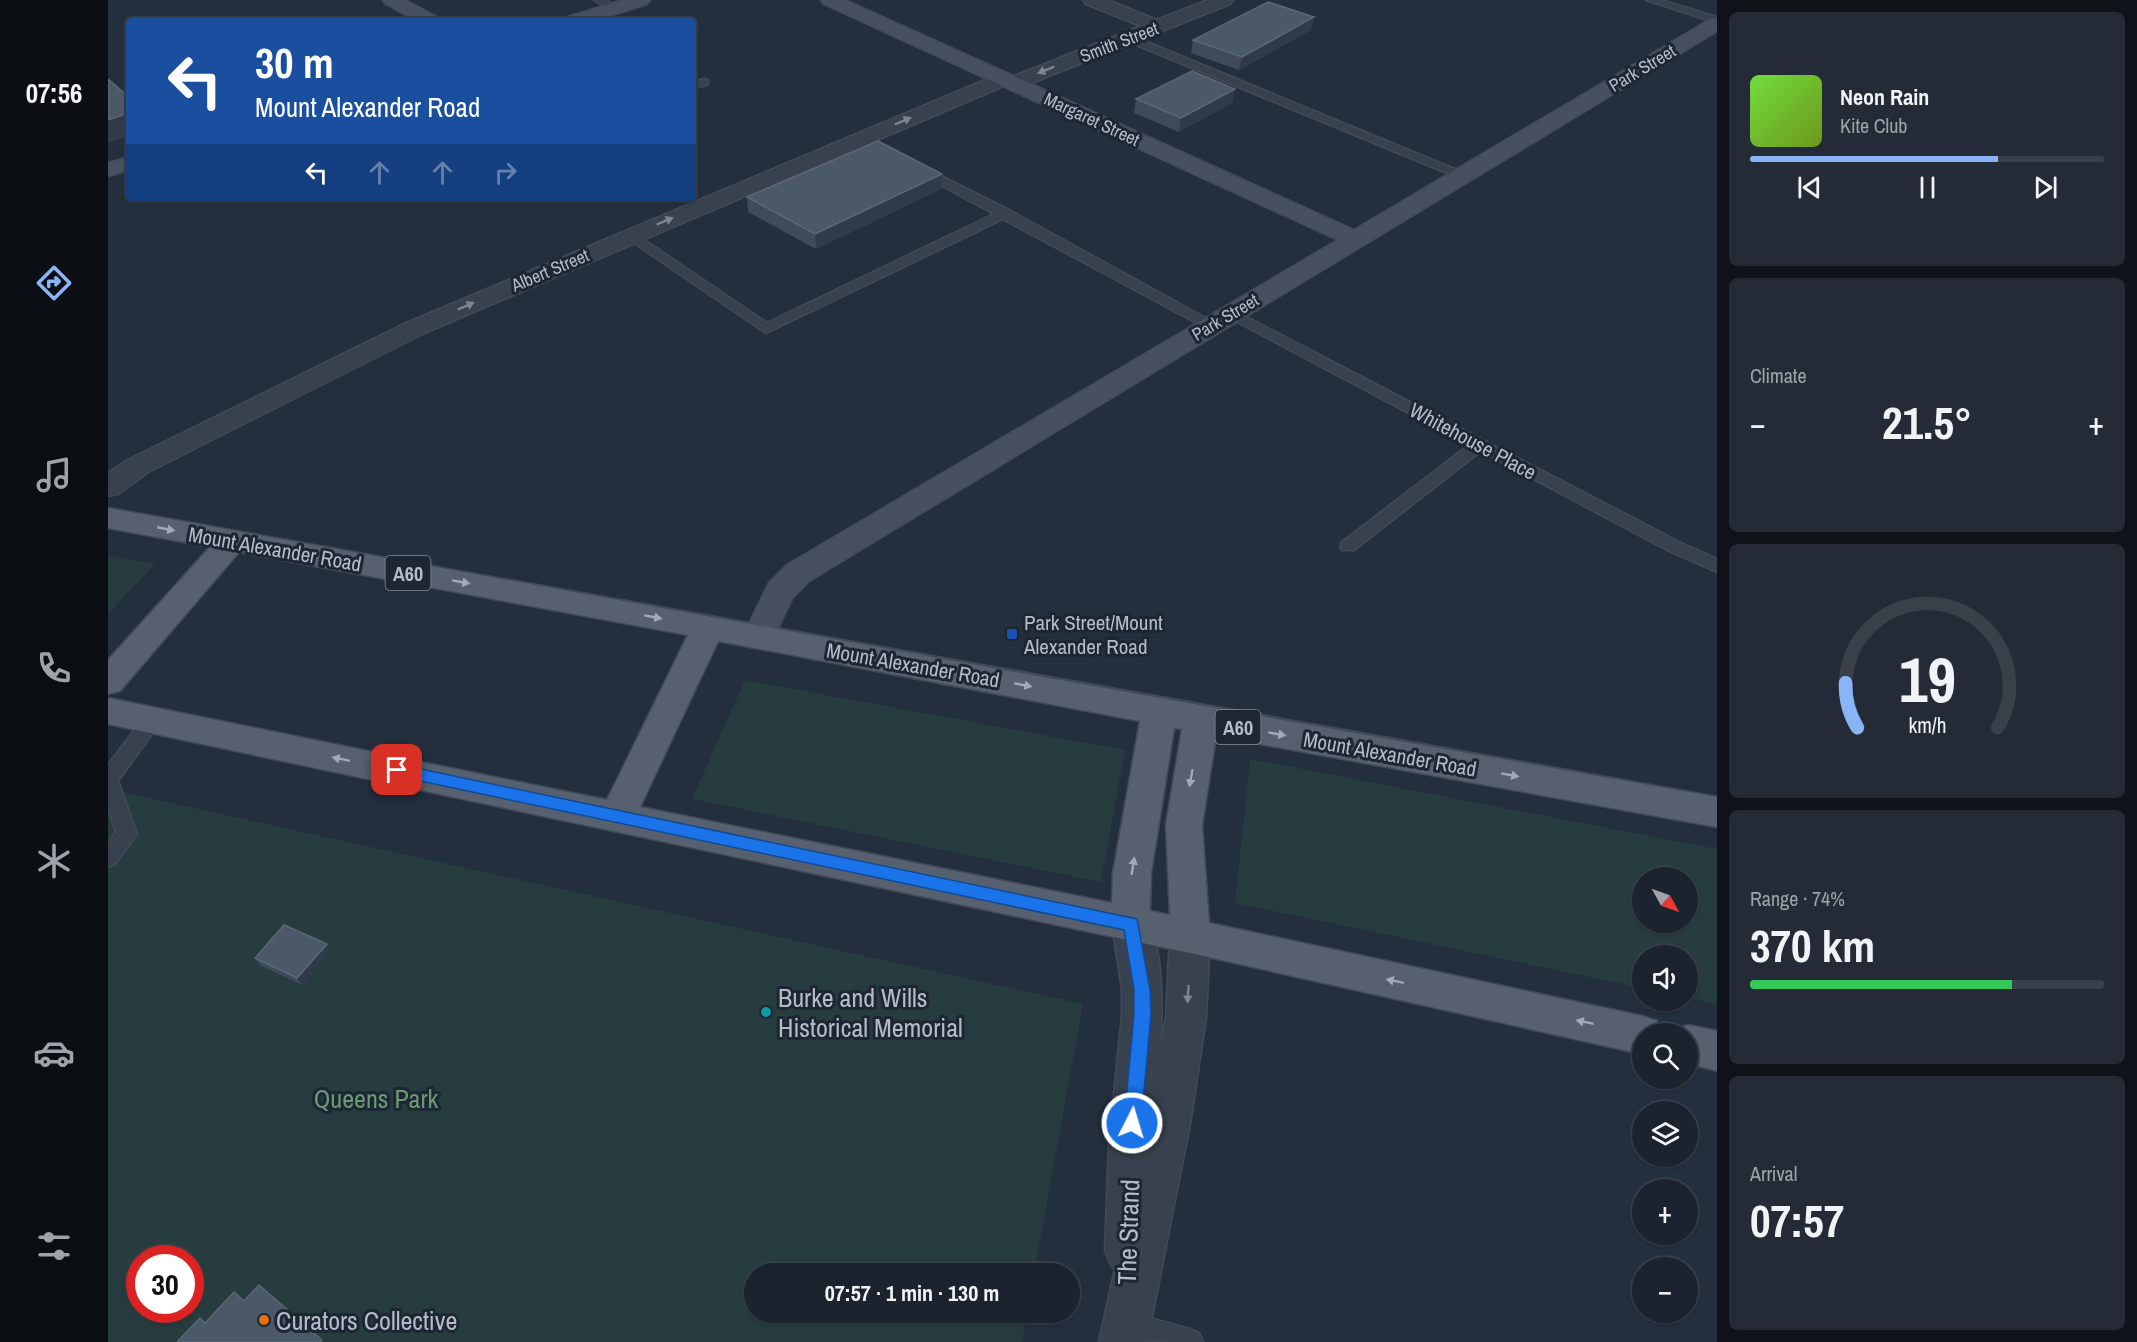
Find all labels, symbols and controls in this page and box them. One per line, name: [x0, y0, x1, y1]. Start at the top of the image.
street label: Smith Street: [1076, 16, 1162, 68]
text: 30 m: [255, 35, 334, 91]
street label: Park Street: [1604, 38, 1680, 98]
icon: left: [156, 42, 234, 120]
one-way arrow: [1037, 66, 1055, 75]
text: 07:56: [26, 75, 82, 111]
text: Neon Rain: [1840, 82, 1929, 112]
street label: Margaret Street: [1040, 86, 1144, 152]
text: Mount Alexander Road: [255, 89, 480, 125]
text: Kite Club: [1840, 112, 1907, 139]
one-way arrow: [894, 116, 912, 125]
icon: left: [300, 156, 333, 189]
icon: ahead: [363, 156, 396, 189]
icon: ahead: [426, 156, 459, 189]
icon: right: [489, 156, 522, 189]
icon: previous: [1793, 171, 1826, 204]
icon: pause: [1911, 171, 1944, 204]
icon: next: [2029, 171, 2062, 204]
one-way arrow: [656, 216, 674, 225]
street label: Albert Street: [506, 242, 593, 298]
icon: directions: [33, 262, 75, 304]
street label: Park Street: [1187, 287, 1263, 347]
one-way arrow: [458, 301, 475, 310]
text: Climate: [1750, 362, 1807, 389]
text: 21.5°: [1882, 392, 1972, 453]
street label: Whitehouse Place: [1404, 395, 1542, 487]
text: −: [1750, 401, 1766, 445]
text: +: [2088, 401, 2104, 445]
icon: music: [33, 454, 75, 496]
street label: Mount Alexander Road: [186, 520, 364, 578]
one-way arrow: [156, 525, 175, 534]
road number: A60: [386, 556, 430, 590]
one-way arrow: [451, 578, 470, 587]
place label: Park Street/Mount Alexander Road: [1023, 608, 1163, 661]
one-way arrow: [643, 613, 662, 622]
marker: Park Street/Mount Alexander Road: [1005, 627, 1019, 641]
street label: Mount Alexander Road: [824, 636, 1002, 694]
text: 19: [1899, 637, 1955, 721]
icon: phone: [33, 647, 75, 689]
one-way arrow: [1014, 681, 1033, 690]
road number: A60: [1216, 710, 1260, 744]
text: km/h: [1908, 711, 1946, 740]
street label: Mount Alexander Road: [1301, 725, 1479, 783]
one-way arrow: [1268, 730, 1287, 739]
pin: [371, 744, 422, 795]
icon: arrive: [380, 753, 413, 786]
one-way arrow: [331, 754, 350, 763]
one-way arrow: [1186, 768, 1195, 787]
one-way arrow: [1501, 771, 1520, 780]
icon: climate: [33, 840, 75, 882]
one-way arrow: [1129, 856, 1138, 875]
north arrow: [1632, 867, 1698, 933]
map controls: [1632, 867, 1698, 1323]
text: Range · 74%: [1750, 885, 1845, 912]
text: 370 km: [1750, 915, 1875, 976]
button: sound: [1632, 945, 1698, 1011]
one-way arrow: [1386, 975, 1404, 985]
place label: Burke and Wills Historical Memorial: [778, 980, 963, 1045]
one-way arrow: [1183, 985, 1192, 1004]
marker: Burke and Wills Historical Memorial: [759, 1005, 773, 1019]
one-way arrow: [1576, 1017, 1595, 1026]
button: search: [1632, 1023, 1698, 1089]
icon: car: [33, 1032, 75, 1074]
park label: Queens Park: [314, 1081, 439, 1116]
position arrow: [1100, 1091, 1164, 1155]
button: layers: [1632, 1101, 1698, 1167]
text: Arrival: [1750, 1160, 1797, 1187]
street label: The Strand: [1109, 1179, 1147, 1285]
button: +: [1632, 1179, 1698, 1245]
text: 07:57: [1750, 1190, 1844, 1251]
icon: filters: [33, 1225, 75, 1267]
speed limit sign: 30: [126, 1245, 204, 1323]
button: −: [1632, 1257, 1698, 1323]
text: 07:57 · 1 min · 130 m: [825, 1278, 999, 1308]
place label: Curators Collective: [276, 1303, 457, 1338]
marker: Curators Collective: [257, 1313, 271, 1327]

